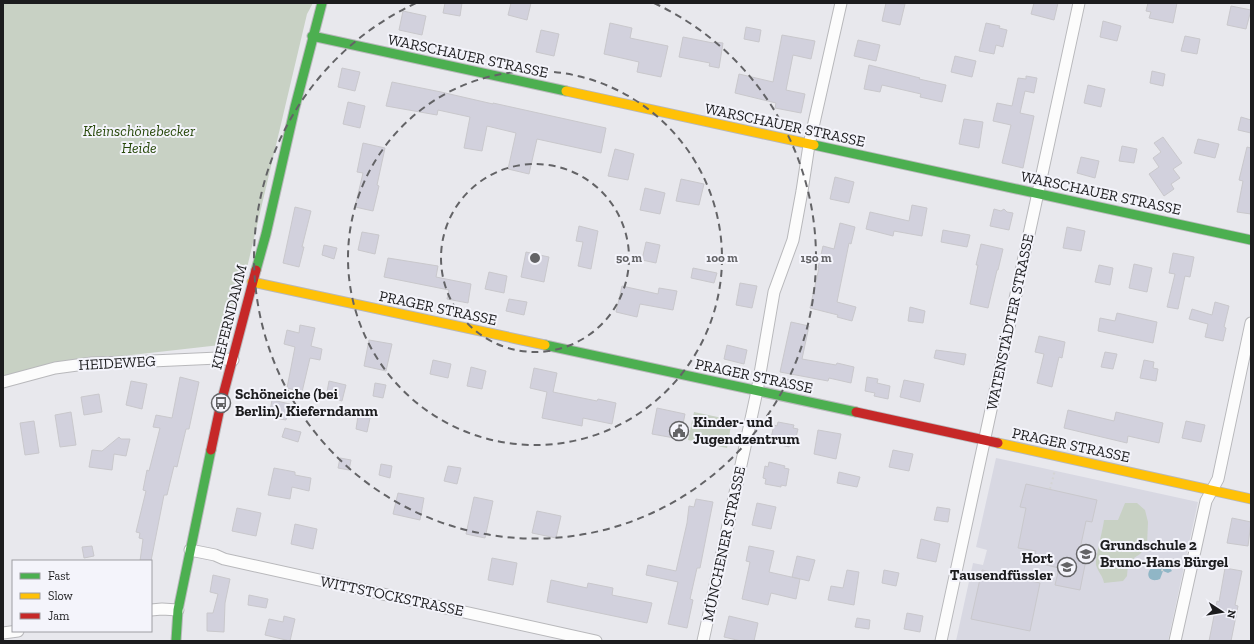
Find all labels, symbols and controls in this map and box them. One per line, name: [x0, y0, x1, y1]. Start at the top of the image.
street label: WARSCHAUER STRASSE: [386, 30, 550, 82]
street label: WARSCHAUER STRASSE: [703, 99, 867, 151]
park label: Kleinschönebecker Heide: [83, 122, 196, 157]
street label: WARSCHAUER STRASSE: [1019, 167, 1183, 219]
street label: WATENSTÄDTER STRASSE: [983, 232, 1038, 412]
centre of rings: [528, 251, 542, 265]
text: 50 m: [616, 251, 642, 265]
text: 100 m: [706, 251, 738, 265]
text: 150 m: [801, 251, 832, 265]
street label: KIEFERNDAMM: [207, 263, 251, 371]
street label: PRAGER STRASSE: [377, 287, 499, 329]
street label: HEIDEWEG: [78, 352, 156, 374]
street label: PRAGER STRASSE: [693, 355, 815, 397]
place label: Schöneiche (bei Berlin), Kieferndamm: [235, 385, 378, 420]
bus stop icon: Schöneiche (bei Berlin), Kieferndamm: [210, 392, 232, 414]
place label: Kinder- und Jugendzentrum: [693, 413, 800, 448]
public building icon: Kinder- und Jugendzentrum: [668, 420, 690, 442]
street label: PRAGER STRASSE: [1010, 424, 1132, 466]
street label: MÜNCHENER STRASSE: [699, 465, 749, 623]
place label: Grundschule 2 Bruno-Hans Bürgel: [1100, 536, 1228, 571]
school or university icon: Grundschule 2 Bruno-Hans Bürgel: [1075, 543, 1097, 565]
place label: Hort Tausendfüssler: [950, 549, 1054, 584]
school or university icon: Hort Tausendfüssler: [1056, 556, 1078, 578]
legend: [12, 560, 152, 632]
text: Fast: [48, 569, 71, 583]
street label: WITTSTOCKSTRASSE: [319, 572, 465, 620]
text: Slow: [48, 589, 74, 603]
north arrow: [1202, 592, 1242, 632]
text: Jam: [48, 609, 70, 623]
text: N: [1224, 609, 1239, 620]

